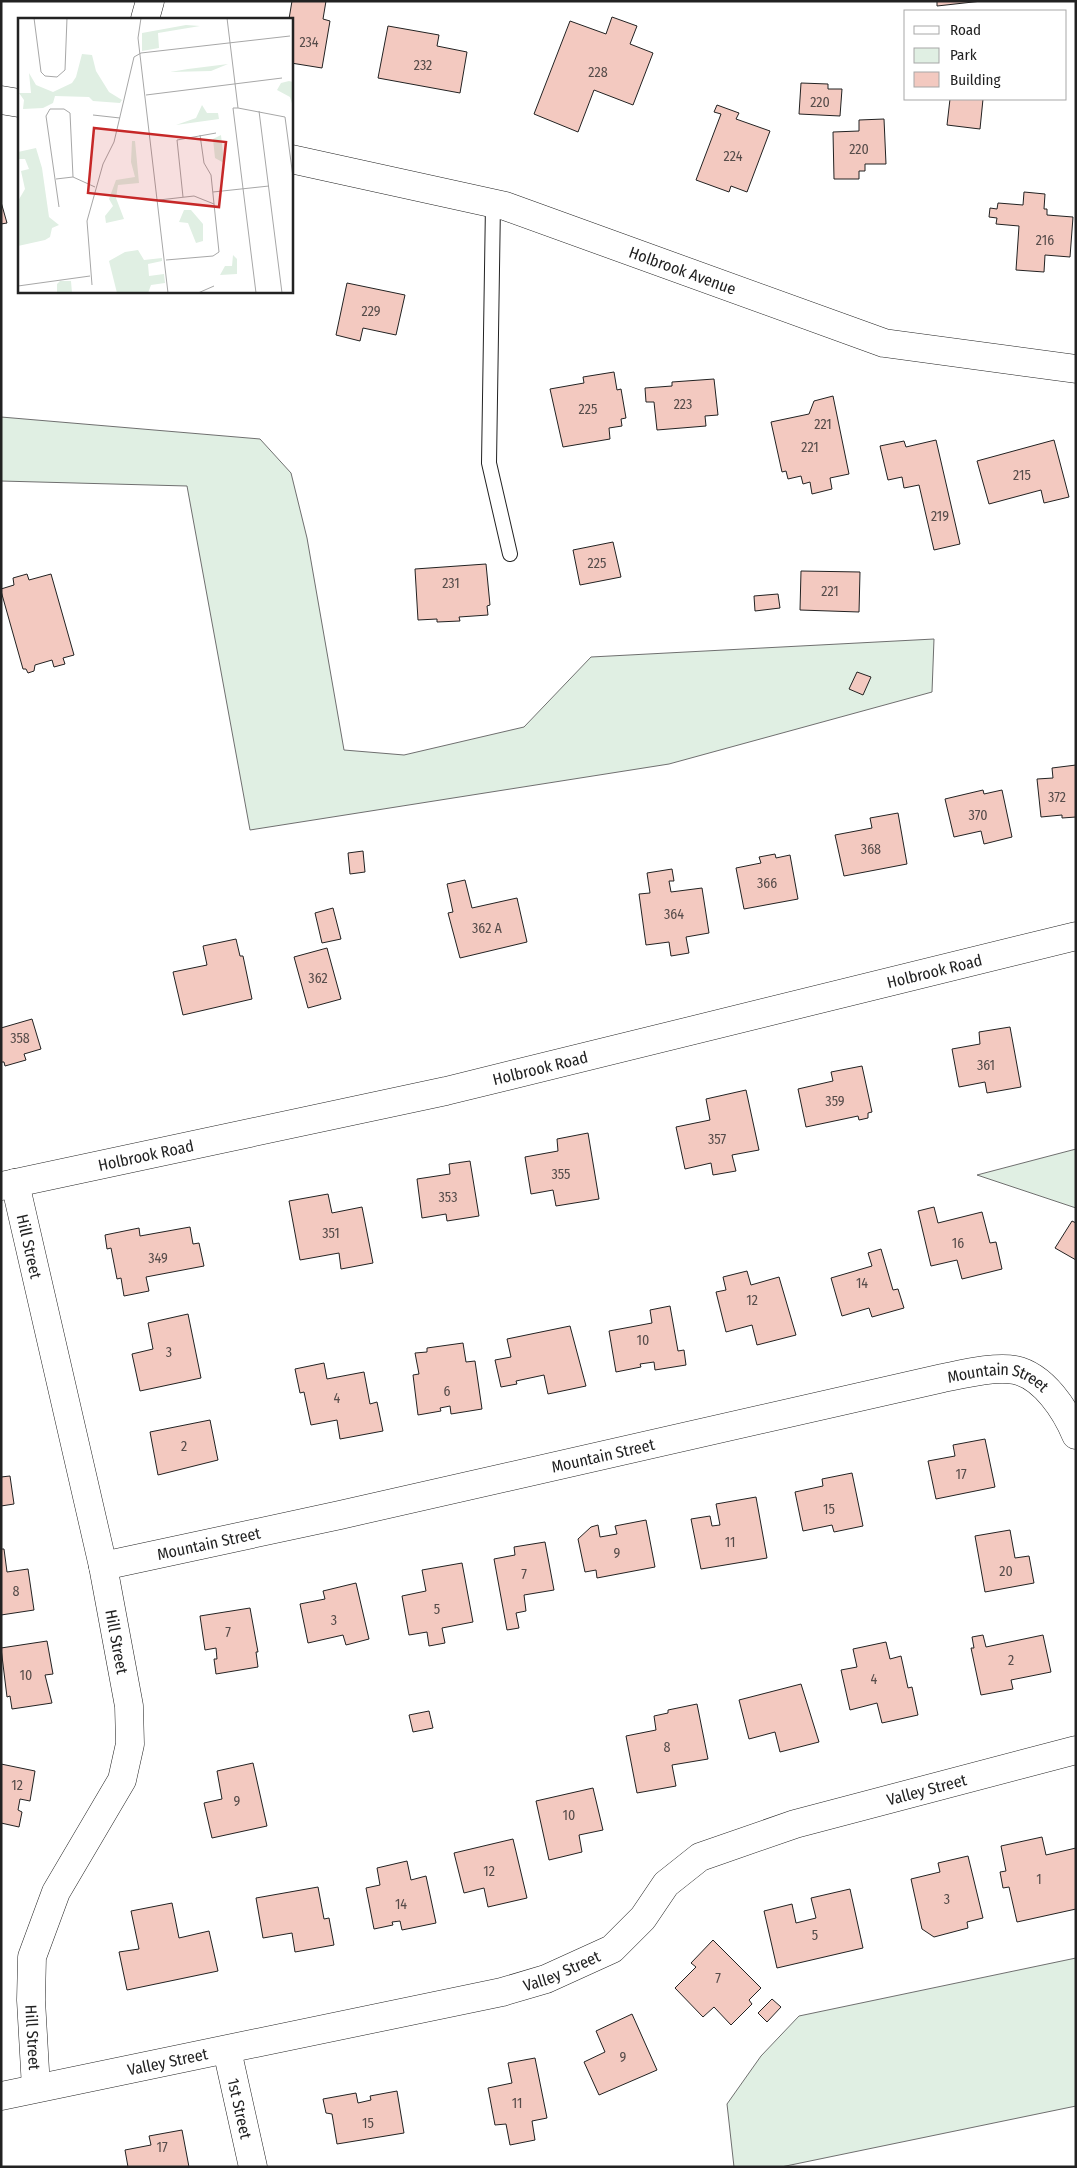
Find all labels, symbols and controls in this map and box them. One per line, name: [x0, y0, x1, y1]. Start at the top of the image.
legend: [904, 10, 1067, 100]
inset map: [18, 18, 292, 292]
text: Road: [950, 21, 981, 39]
house number: 234: [299, 34, 319, 51]
text: Park: [950, 46, 977, 64]
house number: 232: [414, 57, 432, 74]
house number: 228: [588, 64, 608, 81]
text: Building: [950, 71, 1001, 89]
house number: 220: [810, 94, 830, 111]
house number: 220: [849, 141, 869, 158]
house number: 224: [724, 148, 743, 165]
house number: 216: [1036, 232, 1054, 249]
street label: Holbrook Avenue: [627, 242, 739, 298]
house number: 229: [361, 303, 381, 320]
house number: 223: [674, 396, 692, 413]
house number: 225: [579, 401, 597, 418]
house number: 221: [814, 416, 832, 433]
house number: 221: [801, 439, 819, 456]
house number: 215: [1013, 467, 1031, 484]
house number: 219: [931, 508, 949, 525]
house number: 225: [588, 555, 606, 572]
house number: 231: [442, 575, 460, 592]
house number: 221: [821, 583, 839, 600]
house number: 372: [1048, 789, 1066, 806]
house number: 370: [968, 807, 988, 824]
house number: 368: [861, 841, 881, 858]
house number: 366: [757, 875, 777, 892]
house number: 364: [664, 906, 684, 923]
house number: 362 A: [472, 920, 503, 937]
street label: Holbrook Road: [885, 950, 984, 992]
house number: 362: [308, 970, 328, 987]
house number: 358: [10, 1030, 30, 1047]
street label: Holbrook Road: [491, 1047, 590, 1089]
house number: 361: [977, 1057, 995, 1074]
house number: 359: [825, 1093, 845, 1110]
house number: 357: [708, 1131, 726, 1148]
street label: Holbrook Road: [96, 1136, 195, 1175]
house number: 355: [551, 1166, 571, 1183]
house number: 353: [439, 1189, 457, 1206]
street label: Hill Street: [13, 1212, 46, 1281]
house number: 351: [322, 1225, 340, 1242]
house number: 16: [952, 1235, 964, 1252]
house number: 349: [148, 1250, 168, 1267]
house number: 14: [856, 1275, 868, 1292]
house number: 12: [746, 1292, 758, 1309]
house number: 10: [637, 1332, 649, 1349]
house number: 3: [166, 1344, 172, 1361]
street label: Mountain Street: [945, 1359, 1053, 1396]
house number: 6: [444, 1383, 451, 1400]
house number: 4: [334, 1390, 341, 1407]
street label: Mountain Street: [549, 1434, 657, 1476]
house number: 2: [181, 1438, 187, 1455]
house number: 17: [955, 1466, 967, 1483]
house number: 15: [823, 1501, 835, 1518]
street label: Mountain Street: [155, 1523, 263, 1564]
house number: 11: [725, 1534, 735, 1551]
house number: 9: [614, 1545, 621, 1562]
house number: 20: [999, 1563, 1013, 1580]
house number: 7: [521, 1566, 527, 1583]
house number: 8: [13, 1583, 20, 1600]
house number: 5: [434, 1601, 440, 1618]
street label: Hill Street: [102, 1608, 133, 1676]
house number: 3: [331, 1612, 337, 1629]
house number: 7: [225, 1624, 231, 1641]
house number: 2: [1008, 1652, 1014, 1669]
house number: 10: [20, 1667, 32, 1684]
house number: 4: [871, 1671, 878, 1688]
house number: 8: [664, 1739, 671, 1756]
street label: Valley Street: [885, 1770, 969, 1809]
house number: 12: [11, 1777, 23, 1794]
house number: 9: [234, 1793, 241, 1810]
house number: 10: [563, 1807, 575, 1824]
house number: 12: [483, 1863, 495, 1880]
house number: 1: [1036, 1871, 1042, 1888]
house number: 3: [944, 1891, 950, 1908]
house number: 14: [395, 1896, 407, 1913]
house number: 5: [812, 1927, 818, 1944]
street label: Valley Street: [521, 1946, 604, 1995]
house number: 7: [715, 1970, 721, 1987]
street label: Hill Street: [22, 2004, 45, 2071]
street label: Valley Street: [126, 2044, 210, 2079]
house number: 9: [620, 2049, 627, 2066]
street label: 1st Street: [224, 2077, 256, 2141]
house number: 11: [512, 2095, 522, 2112]
house number: 15: [362, 2115, 374, 2132]
house number: 17: [156, 2139, 168, 2156]

